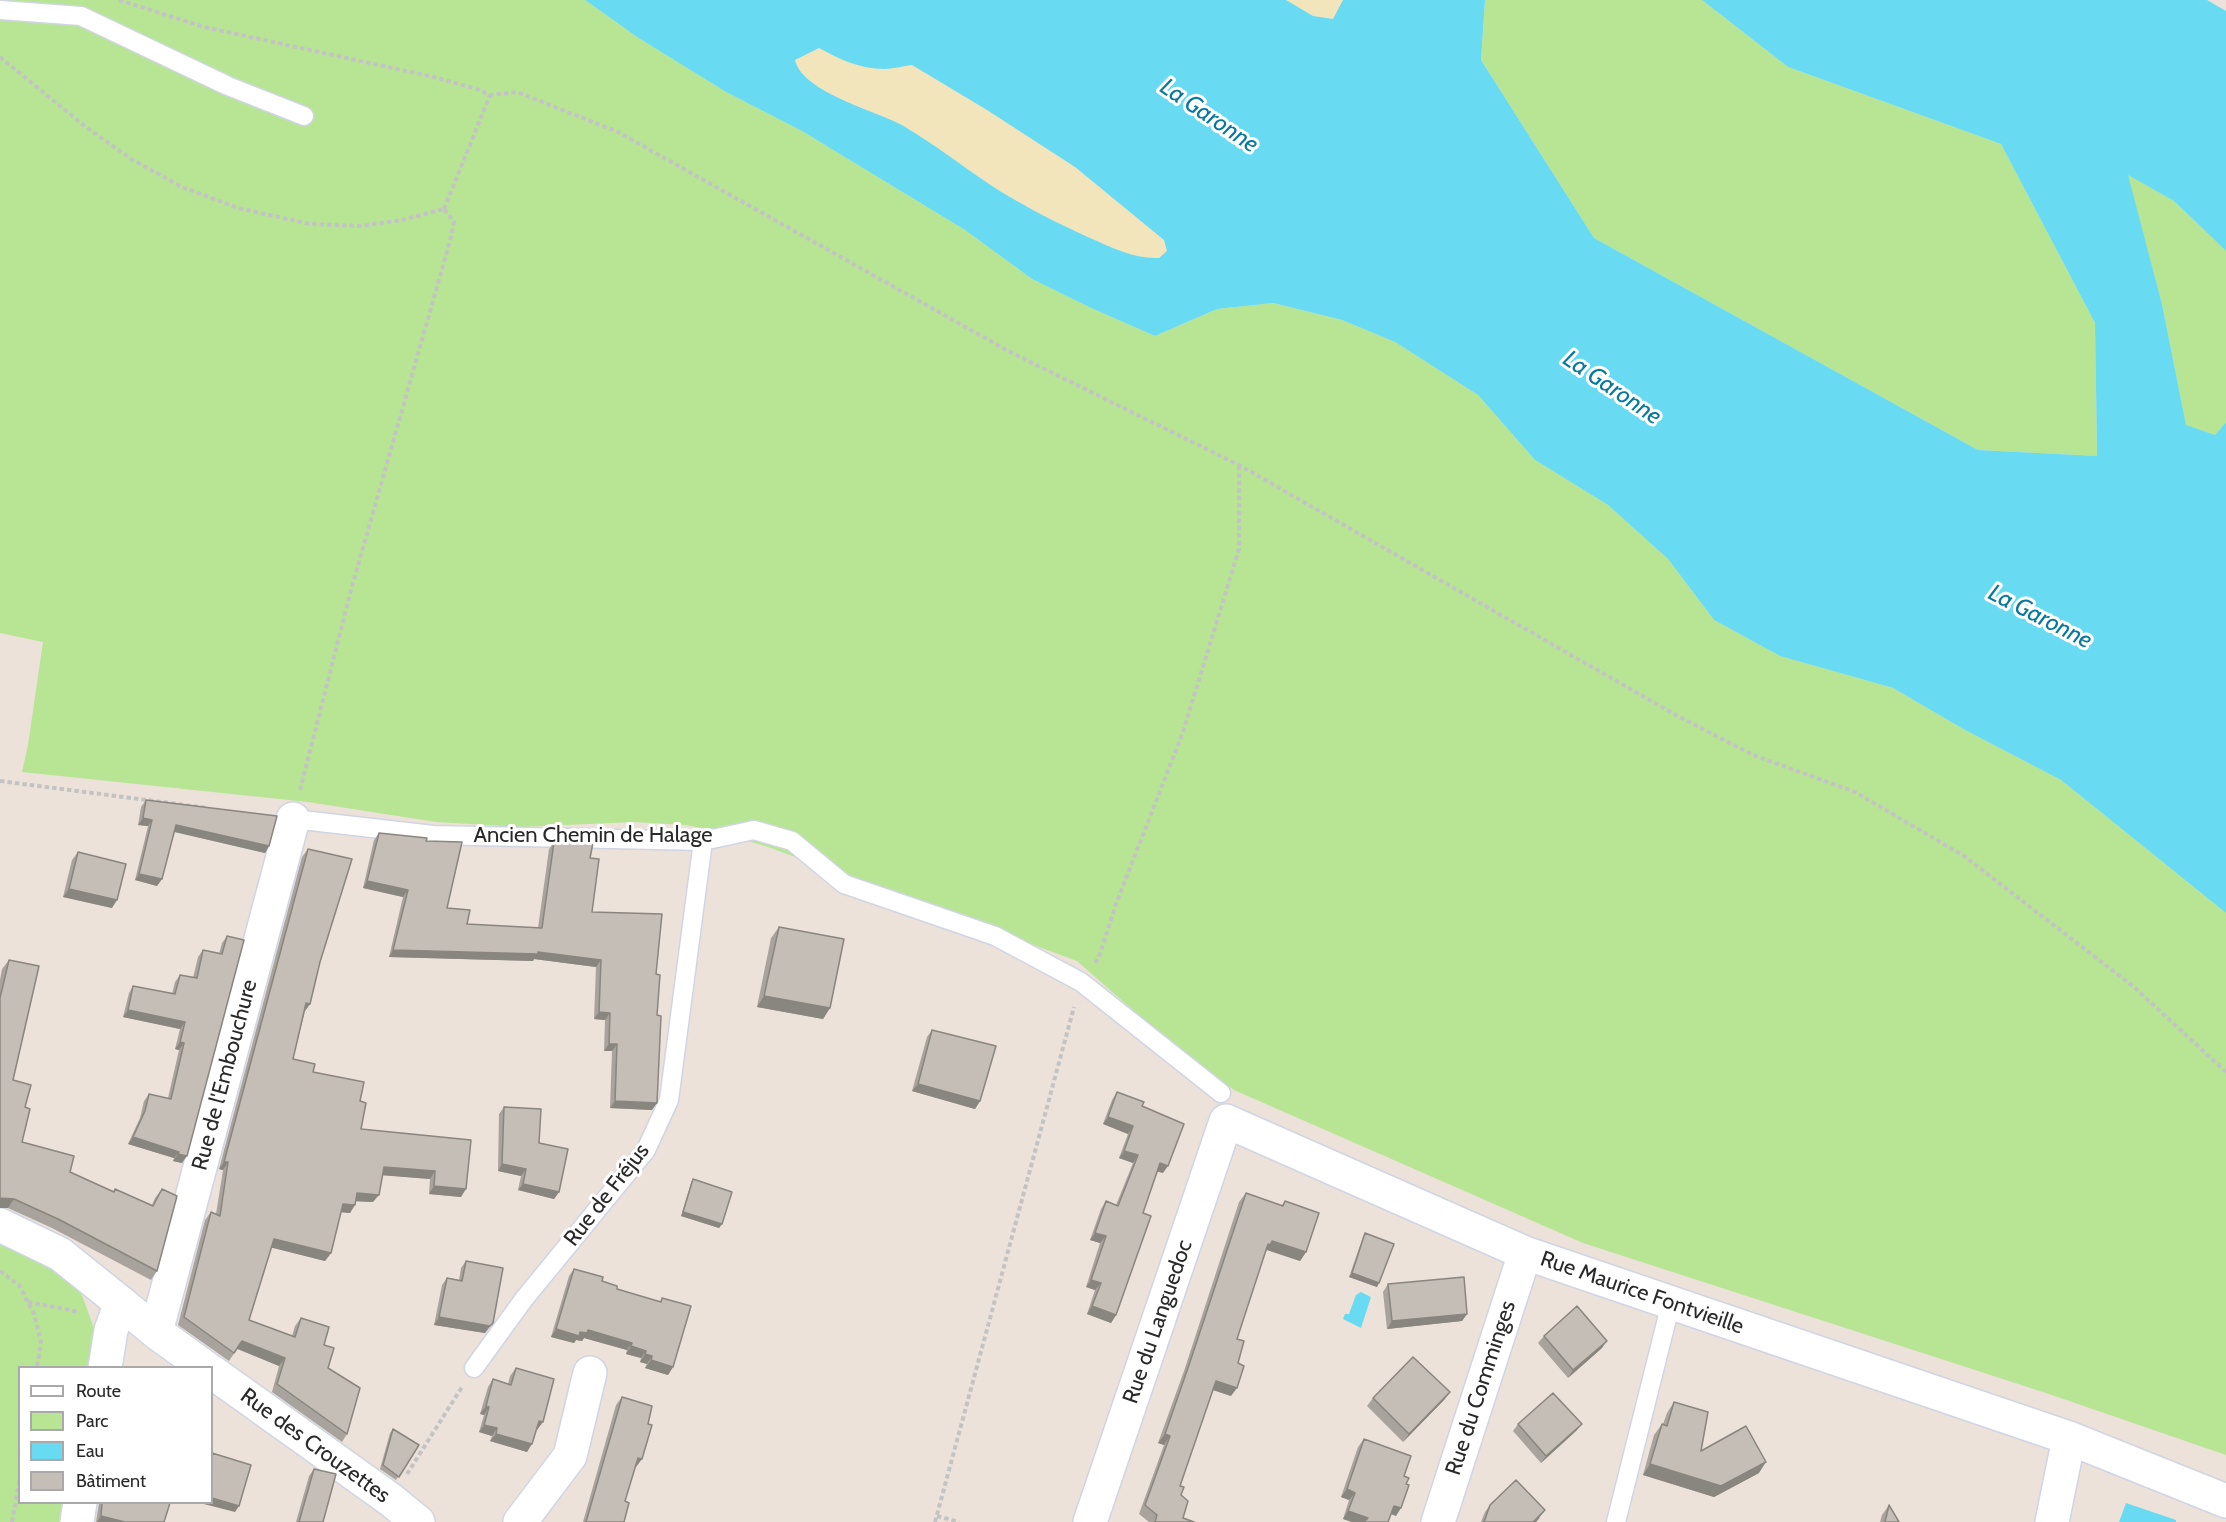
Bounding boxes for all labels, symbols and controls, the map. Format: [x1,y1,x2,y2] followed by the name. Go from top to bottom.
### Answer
[1154,73,1264,159] water label: La Garonne
[1557,345,1667,431] water label: La Garonne
[1984,579,2096,655] water label: La Garonne
[473,823,713,849] street label: Ancien Chemin de Halage
[187,977,263,1173] street label: Rue de l'Embouchure
[559,1138,655,1252] street label: Rue de Fréjus
[1118,1237,1198,1407] street label: Rue du Languedoc
[1537,1246,1747,1340] street label: Rue Maurice Fontvieille
[1440,1298,1522,1478] street label: Rue du Comminges
[18,1366,213,1504] legend
[76,1380,121,1402] text: Route
[235,1383,395,1509] street label: Rue des Crouzettes
[76,1410,108,1432] text: Parc
[76,1440,104,1462] text: Eau
[76,1470,146,1492] text: Bâtiment

